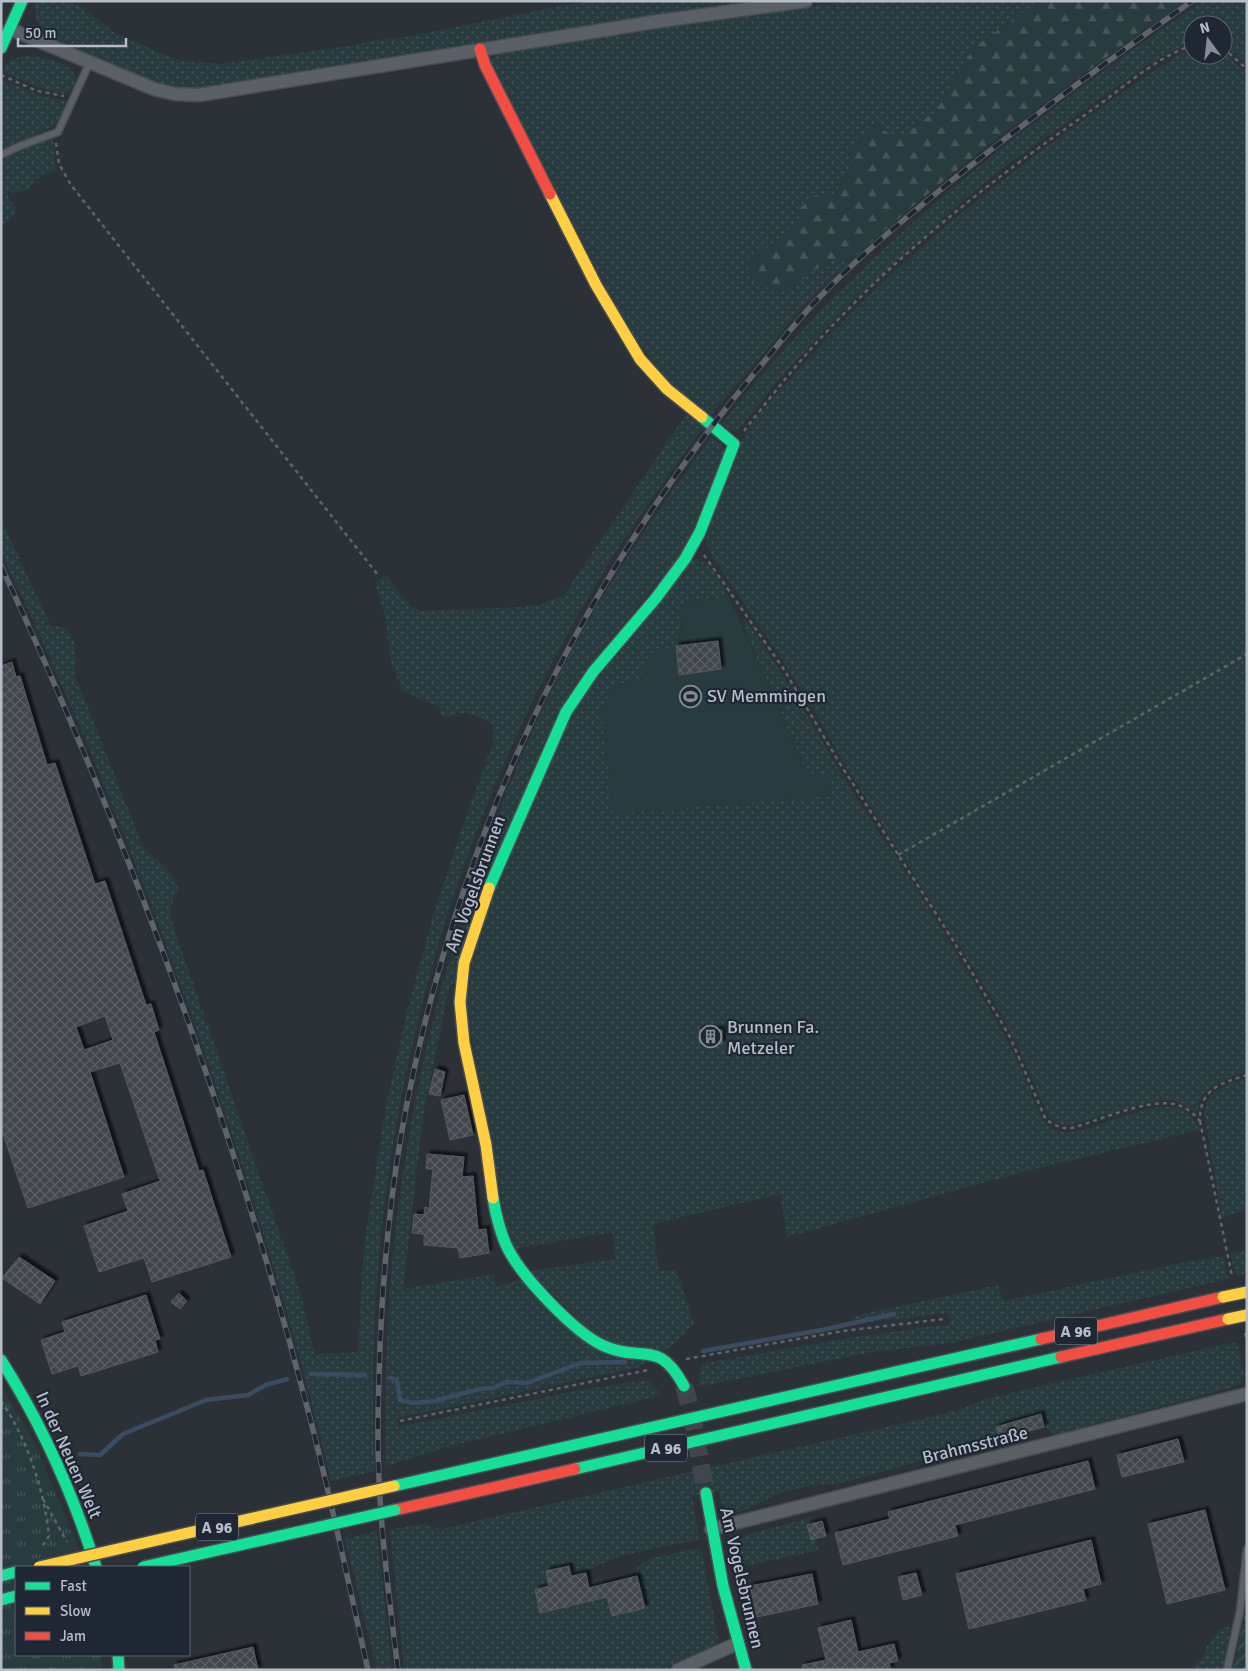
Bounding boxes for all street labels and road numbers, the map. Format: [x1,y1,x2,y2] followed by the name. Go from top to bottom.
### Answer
[440,812,510,956] street label: Am Vogelsbrunnen
[1055,1318,1097,1344] road number: A 96
[31,1388,107,1522] street label: In der Neuen Welt
[920,1421,1030,1469] street label: Brahmsstraße
[645,1435,687,1462] road number: A 96
[715,1505,769,1651] street label: Am Vogelsbrunnen
[196,1514,238,1540] road number: A 96

